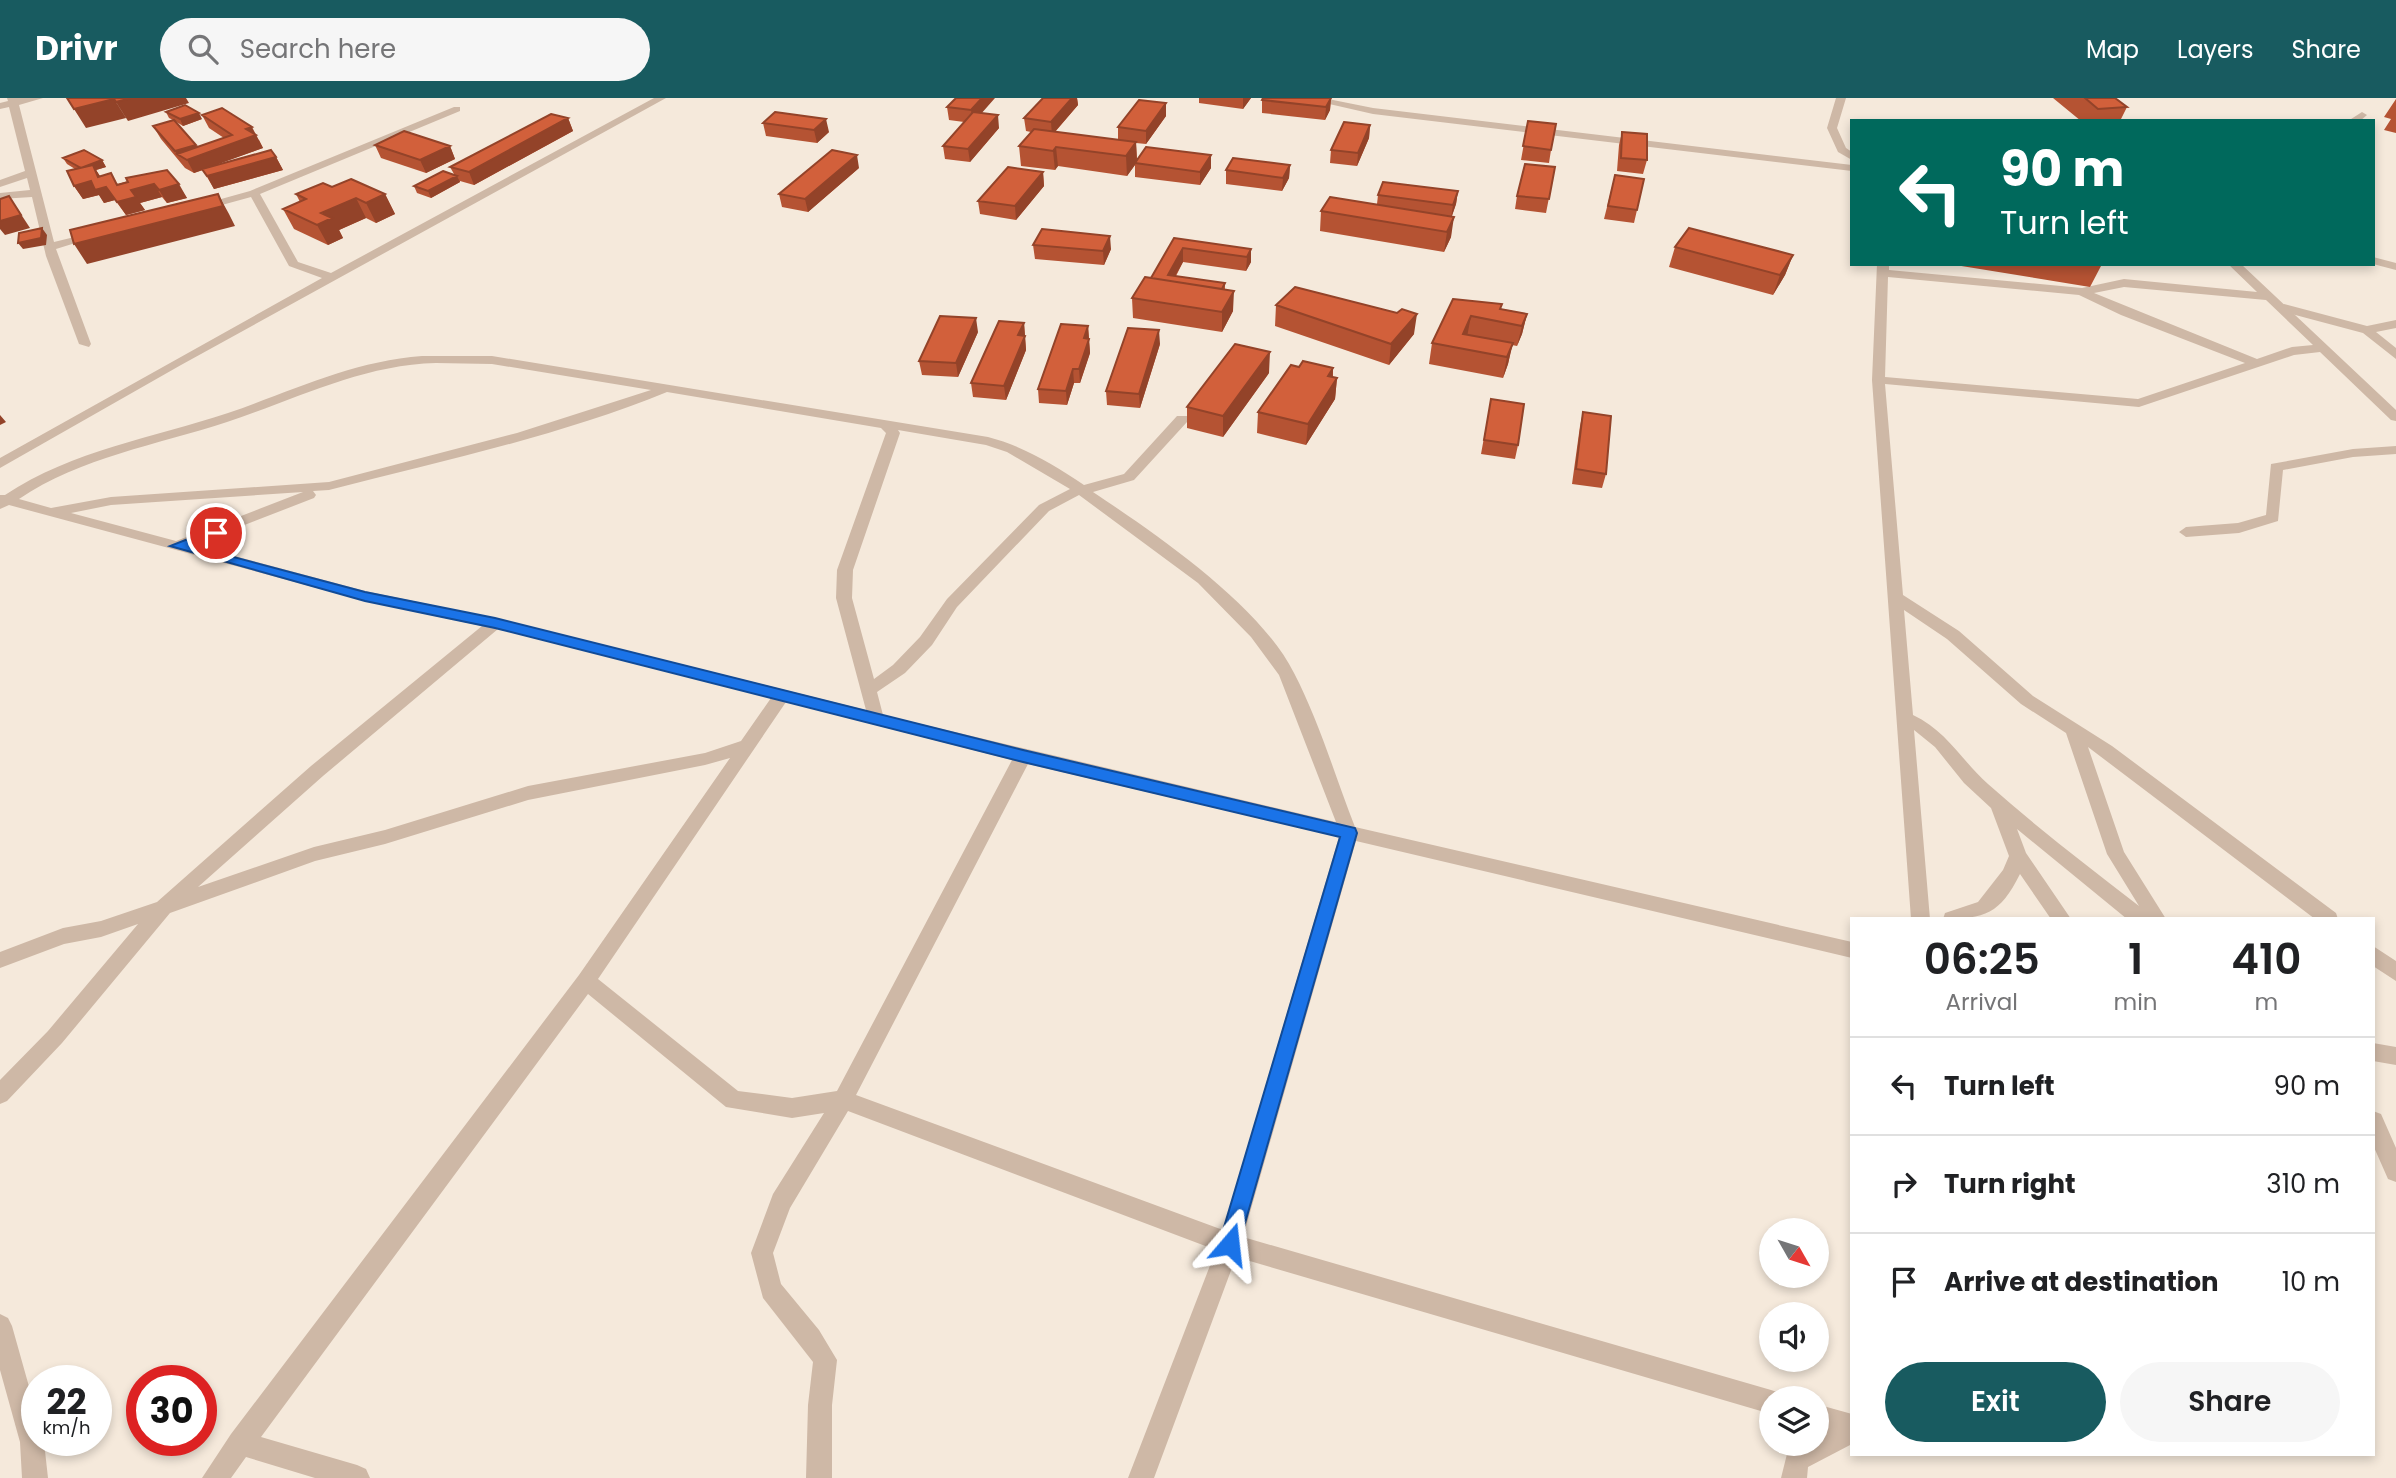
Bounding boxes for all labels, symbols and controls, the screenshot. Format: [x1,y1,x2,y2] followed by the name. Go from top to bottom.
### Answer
[160,18,650,81] search box
[35,25,118,72] text: Drivr
[184,30,222,68] icon: search
[240,31,396,67] text: Search here
[2086,33,2139,66] text: Map
[2177,33,2253,66] text: Layers
[2291,33,2361,66] text: Share
[2000,135,2124,203] text: 90 m
[1885,147,1976,238] icon: left
[2000,200,2129,245] text: Turn left
[186,503,246,563] pin
[197,514,235,552] icon: arrive
[1924,930,2040,989] text: 06:25
[2128,930,2143,989] text: 1
[2231,930,2301,989] text: 410
[1946,986,2018,1018] text: Arrival
[2114,986,2158,1018] text: min
[2254,986,2278,1018] text: m
[1885,1067,1923,1105] icon: left
[1944,1068,2055,1104] text: Turn left
[2274,1068,2340,1104] text: 90 m
[1885,1165,1923,1203] icon: right
[1944,1166,2076,1202] text: Turn right
[2266,1166,2340,1202] text: 310 m
[1193,1207,1267,1281] position arrow
[1759,1218,1829,1288] north arrow
[1759,1218,1829,1456] map controls
[1885,1263,1923,1301] icon: arrive
[1944,1264,2219,1300] text: Arrive at destination
[2282,1264,2340,1300] text: 10 m
[1759,1302,1829,1372] button: sound
[1885,1362,2106,1442] button: Exit
[2120,1362,2340,1442] button: Share
[126,1365,217,1456] speed limit sign: 30
[47,1377,86,1426] text: 22
[1759,1386,1829,1456] button: layers
[43,1415,90,1440] text: km/h

